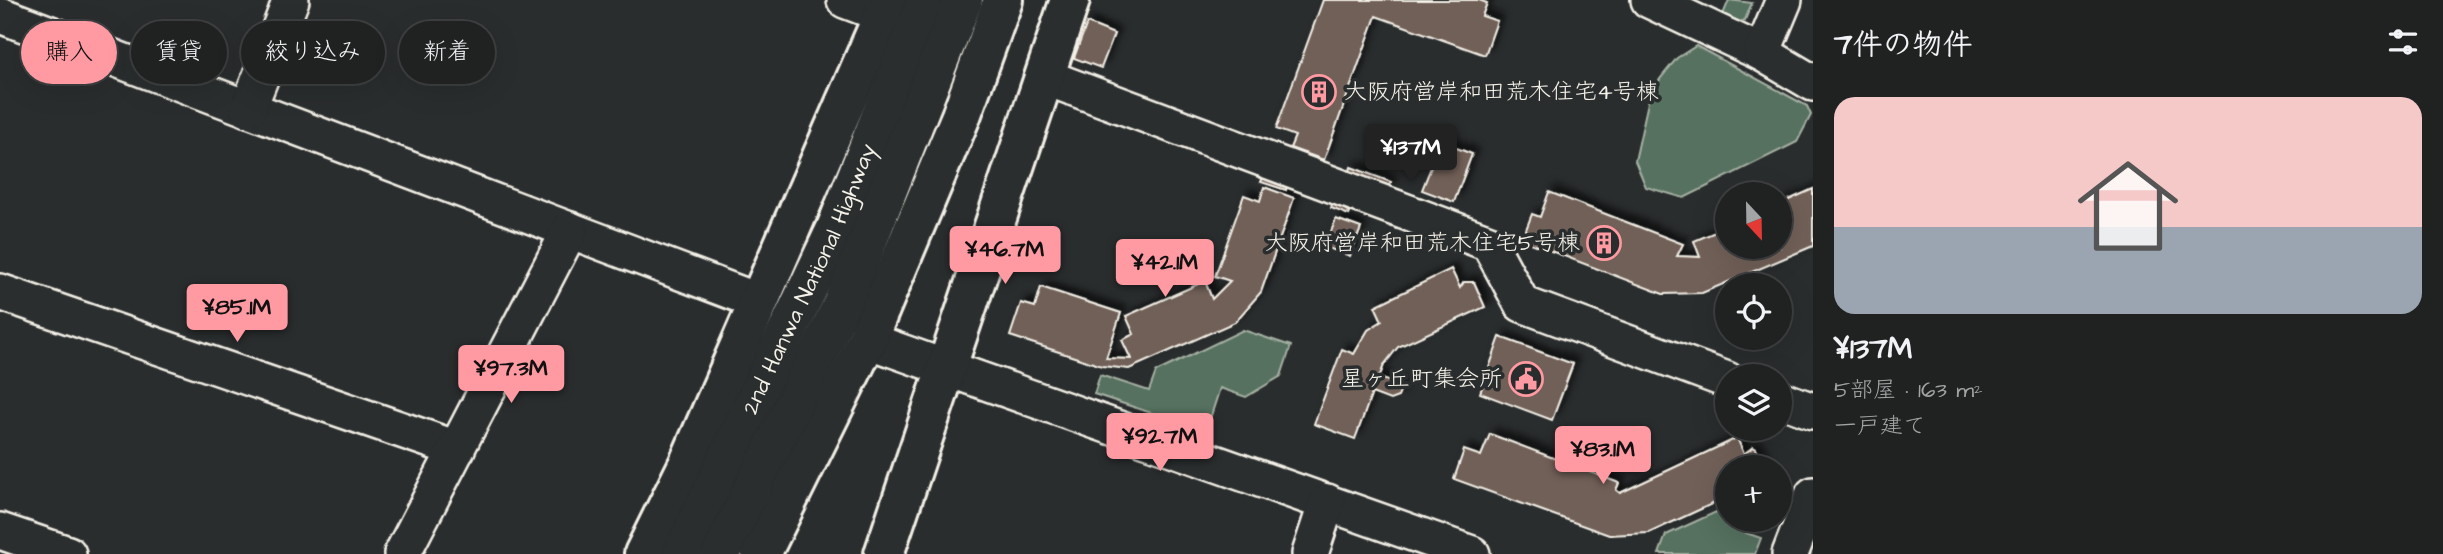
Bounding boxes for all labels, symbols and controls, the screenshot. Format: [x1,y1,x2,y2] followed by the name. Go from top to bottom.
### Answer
[21,21,117,84] chip: 購入
[131,21,227,84] chip: 賃貸
[241,21,385,84] chip: 絞り込み
[399,21,495,84] chip: 新着
[2384,23,2422,61] icon: filters
[1834,24,1972,66] text: 7件の物件
[1300,73,1338,111] building icon: 大阪府営岸和田荒木住宅4号棟
[1344,76,1659,108] place label: 大阪府営岸和田荒木住宅4号棟
[1362,124,1460,184] pin: ¥137M
[1381,131,1441,163] text: ¥137M
[734,139,885,420] street label: 2nd Hanwa National Highway
[2065,143,2191,269] icon: home
[1715,182,1792,259] north arrow
[1715,182,1792,532] map controls
[1585,224,1623,262] building icon: 大阪府営岸和田荒木住宅5号棟
[948,226,1062,286] pin: ¥46.7M
[1265,227,1580,259] place label: 大阪府営岸和田荒木住宅5号棟
[966,233,1044,265] text: ¥46.7M
[1108,240,1222,299] pin: ¥42.1M
[1132,246,1198,278] text: ¥42.1M
[1715,273,1792,350] button: locate
[180,284,294,344] pin: ¥85.1M
[203,291,271,323] text: ¥85.1M
[1834,328,1912,370] text: ¥137M
[454,346,568,405] pin: ¥97.3M
[474,352,548,384] text: ¥97.3M
[1507,360,1545,398] public building icon: 星ヶ丘町集会所
[1341,363,1502,395] place label: 星ヶ丘町集会所
[1715,364,1792,441] button: layers
[1834,374,1983,406] text: 5部屋 · 163 m²
[1834,410,1926,442] text: 一戸建て
[1103,414,1217,473] pin: ¥92.7M
[1123,420,1197,452] text: ¥92.7M
[1546,426,1660,486] pin: ¥83.1M
[1571,433,1635,465] text: ¥83.1M
[1715,455,1792,532] button: +

